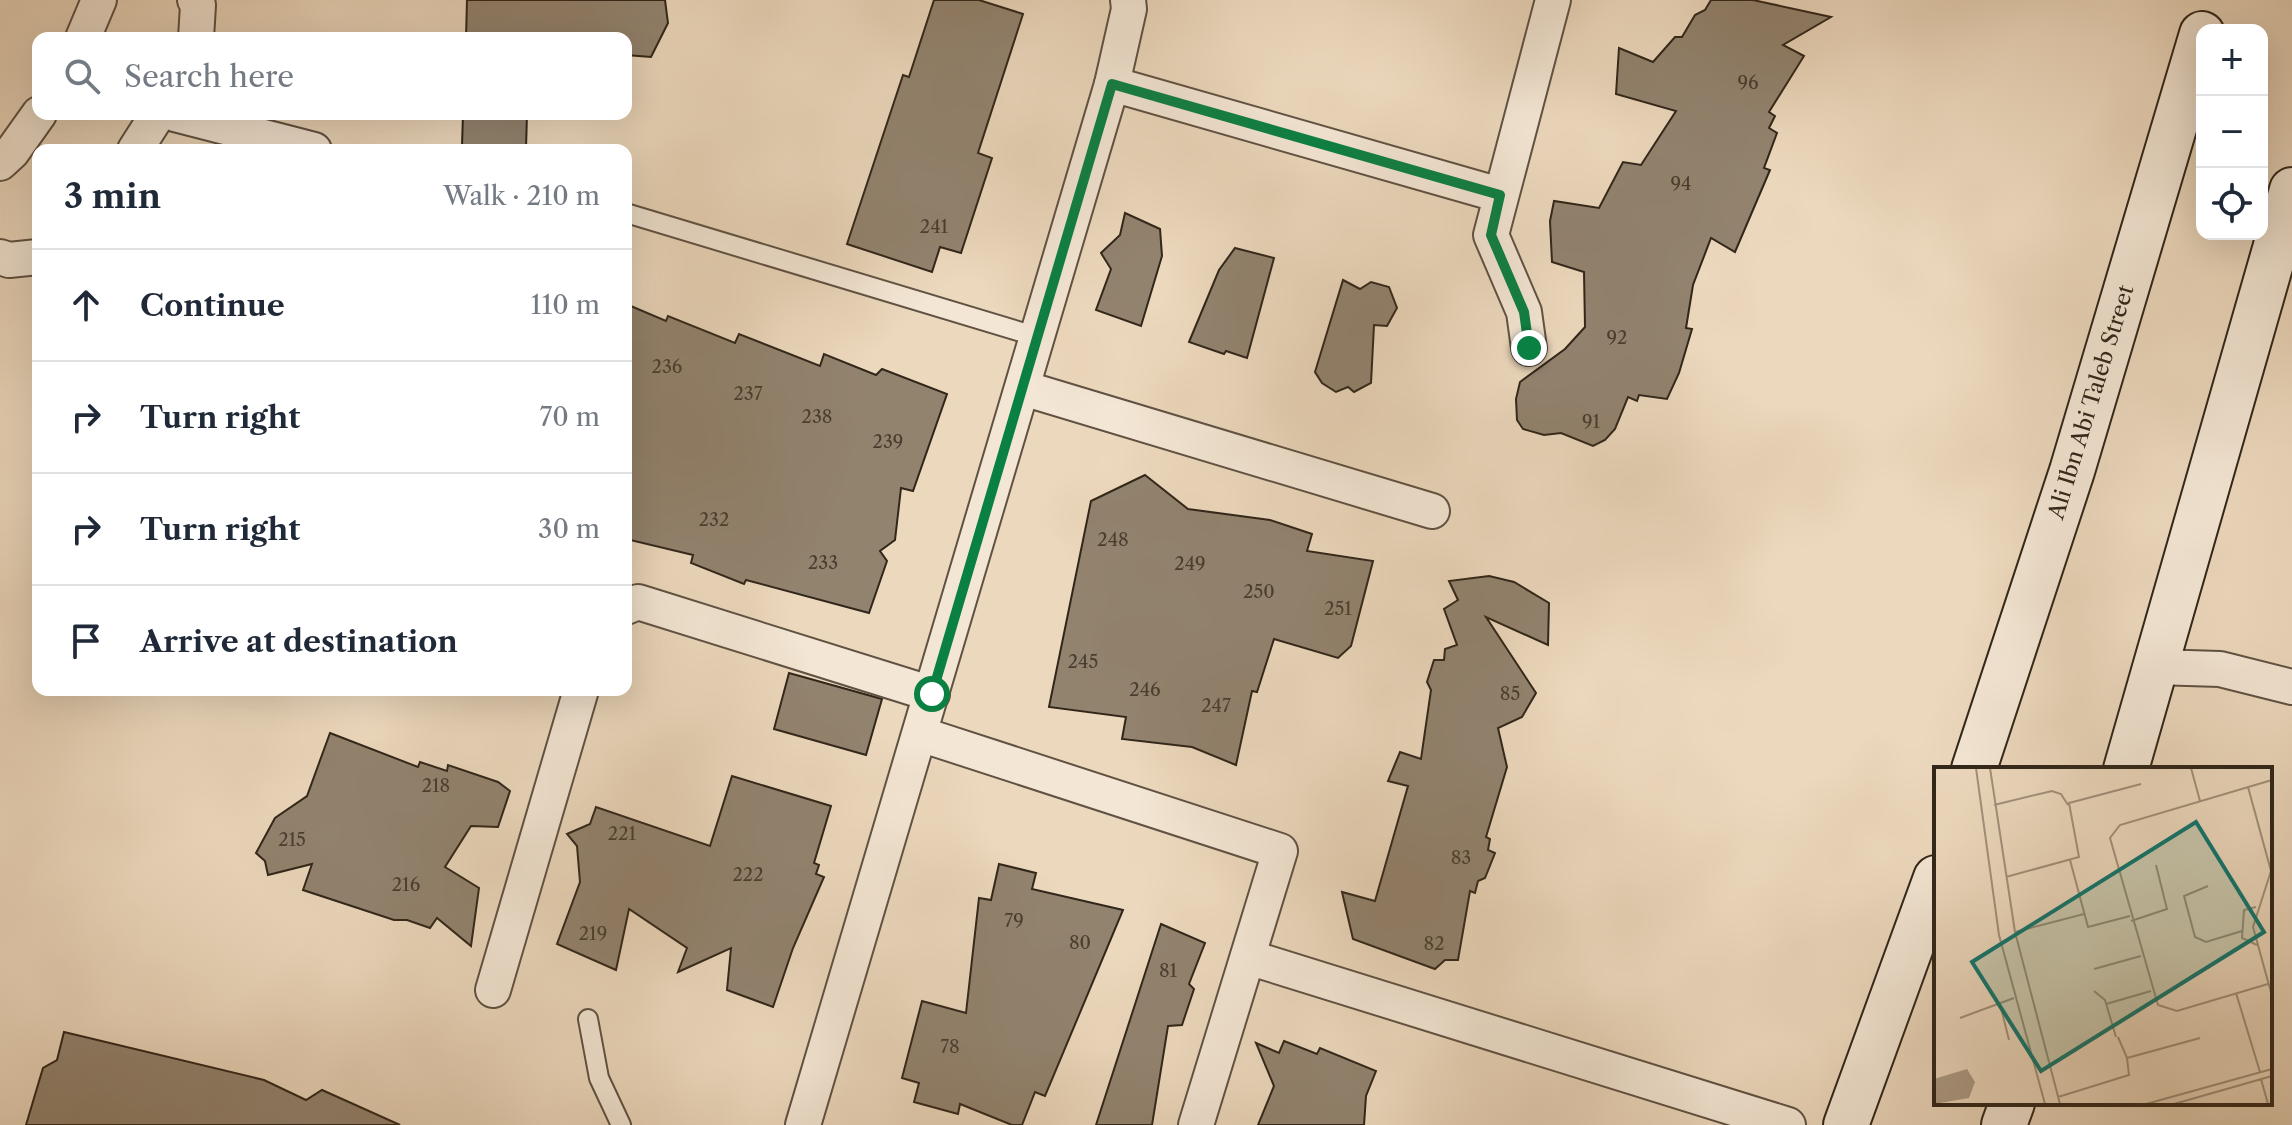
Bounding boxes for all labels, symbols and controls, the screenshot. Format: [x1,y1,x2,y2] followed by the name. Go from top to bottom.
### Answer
[2196,24,2268,240] map controls
[2196,24,2268,96] button: +
[32,32,632,120] search box
[60,54,104,98] icon: search
[124,58,294,95] text: Search here
[1737,72,1759,94] house number: 96
[2196,96,2268,168] button: −
[2196,168,2268,240] button: locate
[1671,173,1691,195] house number: 94
[64,175,161,217] text: 3 min
[443,180,600,212] text: Walk · 210 m
[920,216,949,238] house number: 241
[2042,281,2140,523] street label: Ali Ibn Abi Taleb Street
[64,283,108,327] icon: ahead
[140,287,285,324] text: Continue
[531,289,600,321] text: 110 m
[1607,327,1627,349] house number: 92
[1511,330,1547,366] route end
[652,356,682,378] house number: 236
[733,383,763,405] house number: 237
[64,395,108,439] icon: right
[140,399,300,436] text: Turn right
[540,401,600,433] text: 70 m
[802,406,832,428] house number: 238
[1582,411,1600,433] house number: 91
[873,431,903,453] house number: 239
[64,507,108,551] icon: right
[699,509,729,531] house number: 232
[140,511,300,548] text: Turn right
[538,513,600,545] text: 30 m
[1097,529,1129,551] house number: 248
[808,552,838,574] house number: 233
[1174,553,1206,575] house number: 249
[1243,581,1275,603] house number: 250
[1324,598,1352,620] house number: 251
[64,619,108,663] icon: arrive
[140,623,458,660] text: Arrive at destination
[1068,651,1098,673] house number: 245
[914,676,950,712] route start
[1129,679,1161,701] house number: 246
[1500,683,1520,705] house number: 85
[1201,695,1231,717] house number: 247
[1934,767,2272,1105] inset map
[422,775,450,797] house number: 218
[608,823,637,845] house number: 221
[278,829,306,851] house number: 215
[1451,847,1471,869] house number: 83
[732,864,764,886] house number: 222
[392,874,420,896] house number: 216
[1004,910,1024,932] house number: 79
[579,923,607,945] house number: 219
[1069,932,1091,954] house number: 80
[1423,933,1445,955] house number: 82
[1159,960,1178,982] house number: 81
[940,1036,960,1058] house number: 78

